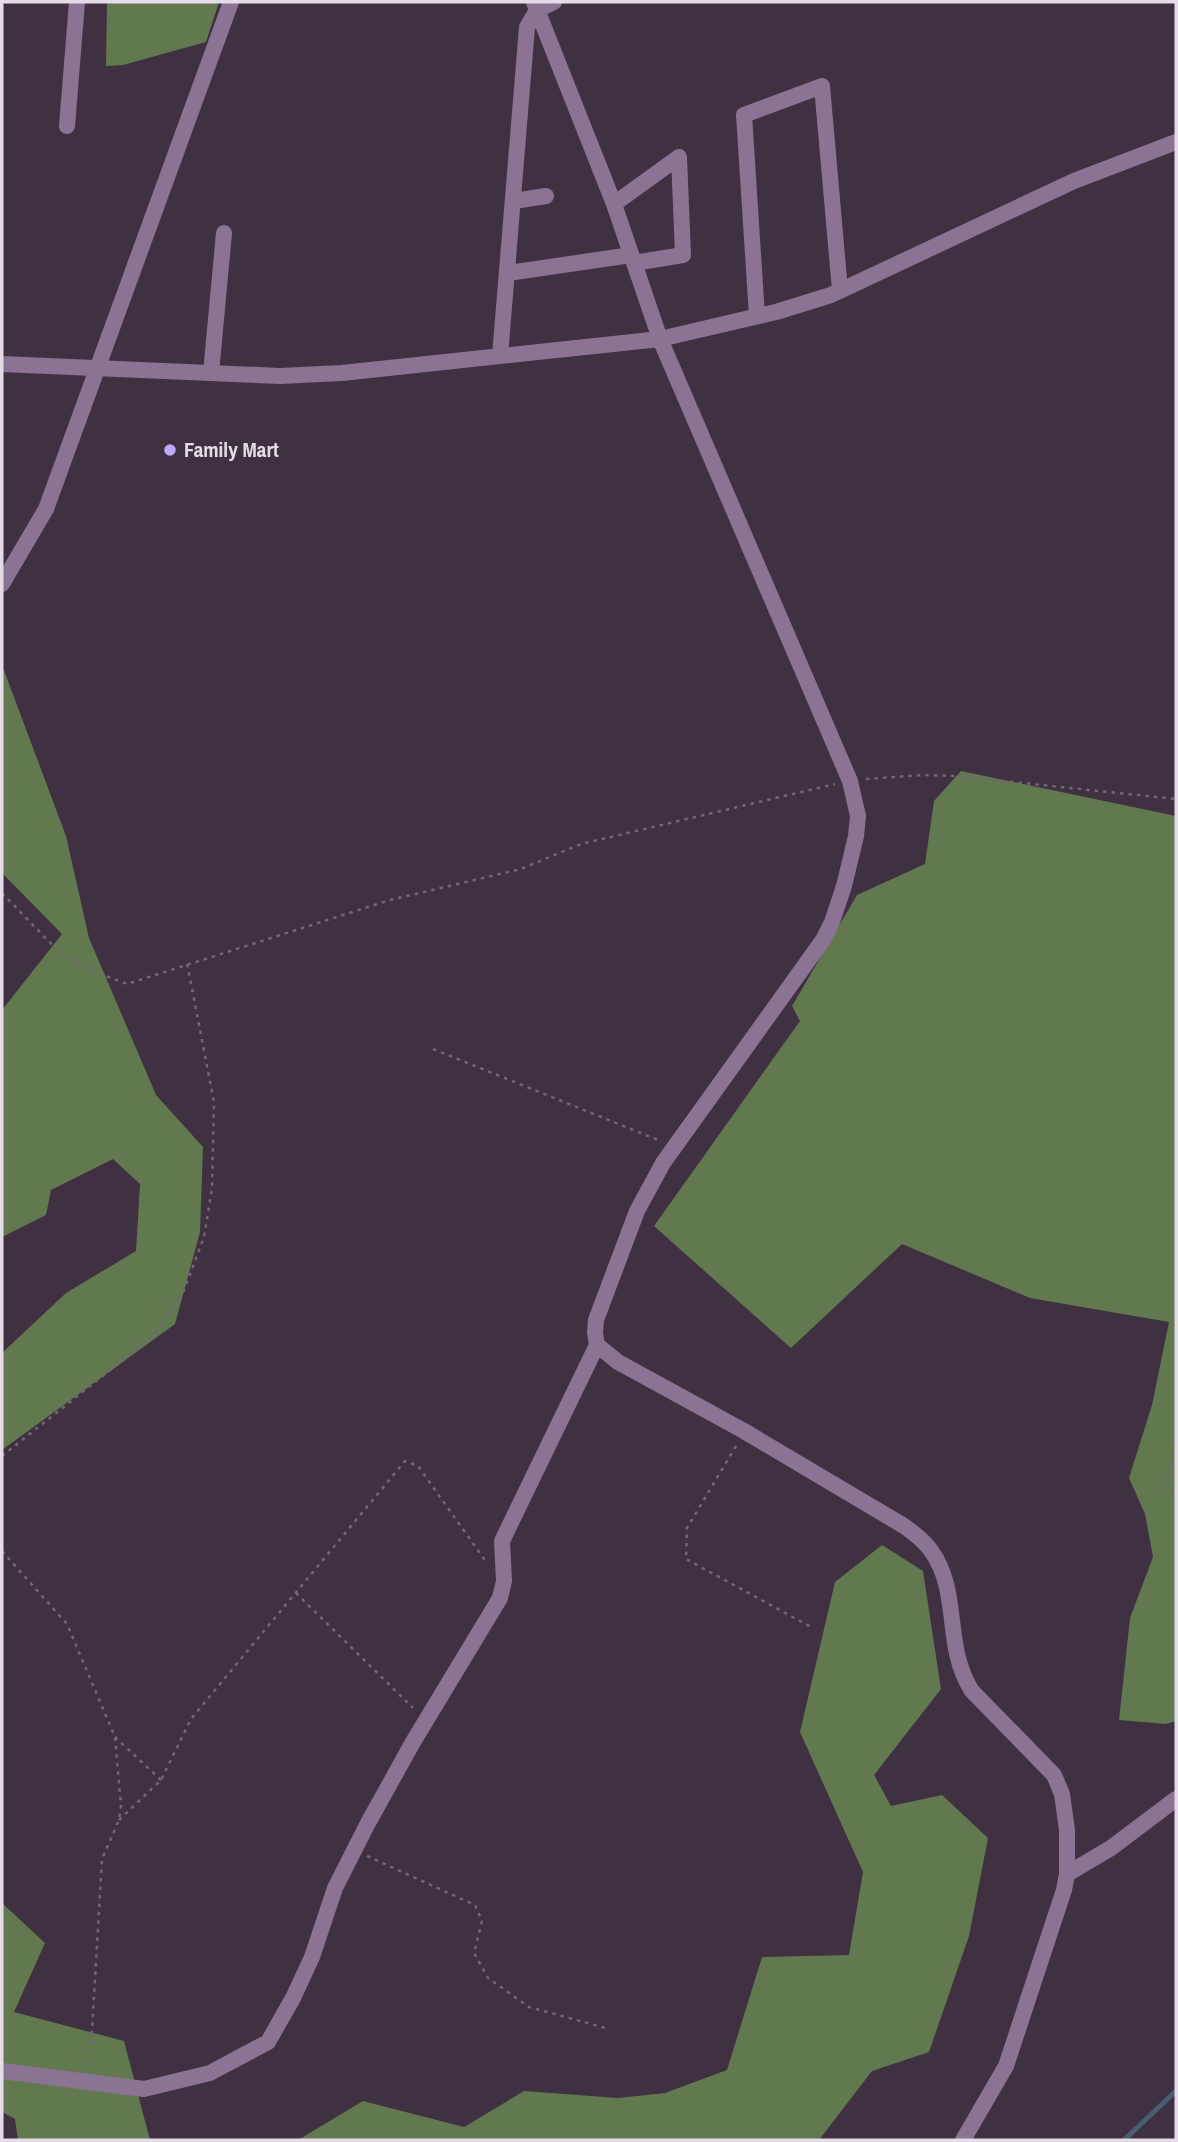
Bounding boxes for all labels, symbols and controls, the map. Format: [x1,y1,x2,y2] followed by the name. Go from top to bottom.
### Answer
[184,435,279,464] place label: Family Mart
[162,442,178,458] marker: Family Mart

